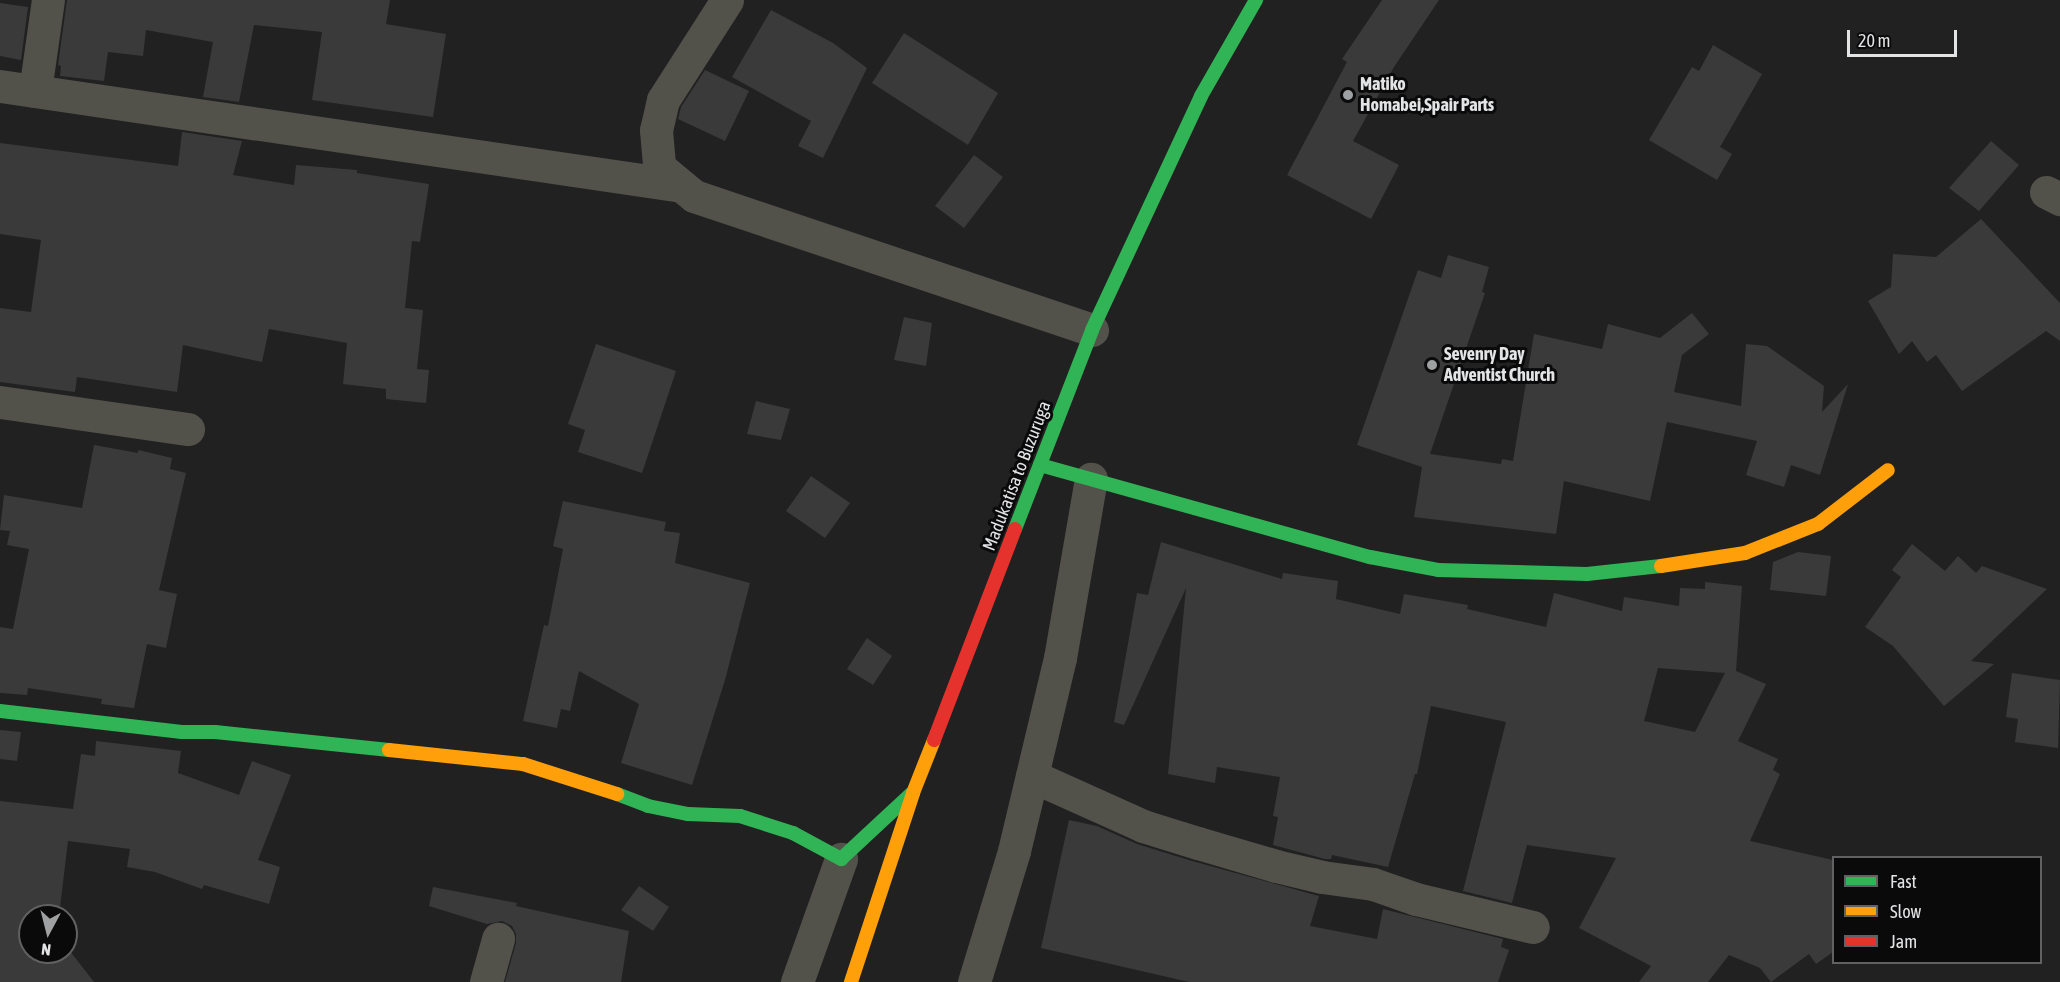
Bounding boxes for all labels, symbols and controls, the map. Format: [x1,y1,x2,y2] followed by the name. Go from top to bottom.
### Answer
[1850,18,1960,56] scale bar
[1858,30,1890,51] text: 20 m
[1360,74,1494,116] place label: Matiko Homabei,Spair Parts
[1341,88,1355,102] marker: Matiko Homabei,Spair Parts
[1444,344,1555,386] place label: Sevenry Day Adventist Church
[1425,358,1439,372] marker: Sevenry Day Adventist Church
[979,398,1055,554] street label: Madukatisa to Buzuruga
[1832,856,2042,964] legend
[1890,871,1917,892] text: Fast
[1890,901,1921,922] text: Slow
[18,904,78,964] north arrow
[1890,931,1917,952] text: Jam
[40,940,52,959] text: N

